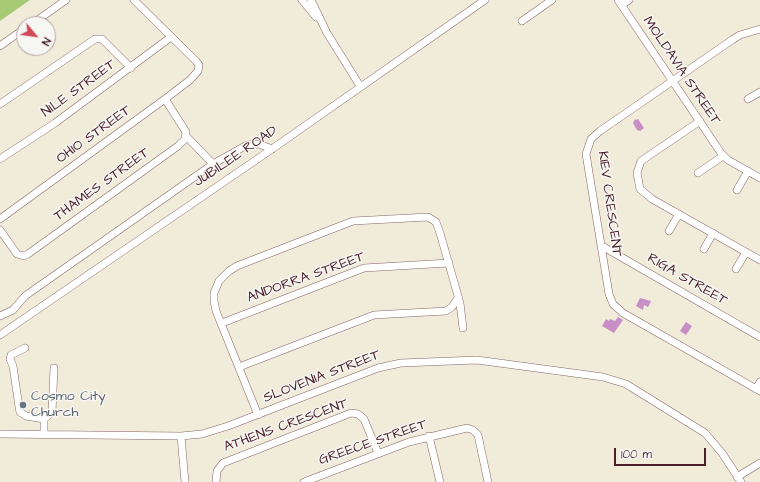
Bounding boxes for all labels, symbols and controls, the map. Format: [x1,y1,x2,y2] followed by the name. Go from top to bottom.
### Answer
[638,14,724,128] street label: MOLDAVIA STREET
[16,16,56,56] north arrow
[38,35,54,48] text: N
[39,56,119,122] street label: NILE STREET
[53,102,135,168] street label: OHIO STREET
[191,123,281,191] street label: JUBILEE ROAD
[51,145,153,225] street label: THAMES STREET
[593,150,625,258] street label: KIEV CRESCENT
[245,249,367,307] street label: ANDORRA STREET
[644,250,730,310] street label: RIGA STREET
[261,347,383,407] street label: SLOVENIA STREET
[31,389,106,422] place label: Cosmo City Church
[222,396,350,456] street label: ATHENS CRESCENT
[18,400,28,410] marker: Cosmo City Church
[317,417,429,469] street label: GREECE STREET
[616,440,708,466] scale bar
[621,446,652,463] text: 100 m

